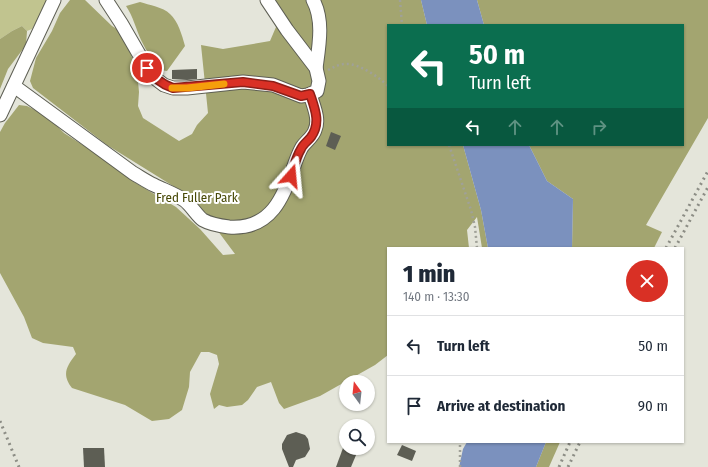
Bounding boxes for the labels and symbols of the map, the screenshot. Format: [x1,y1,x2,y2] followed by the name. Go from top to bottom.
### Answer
[130,51,164,85] pin
[270,155,312,197] position arrow
[156,190,239,205] park label: Fred Fuller Park
[339,375,375,411] north arrow

